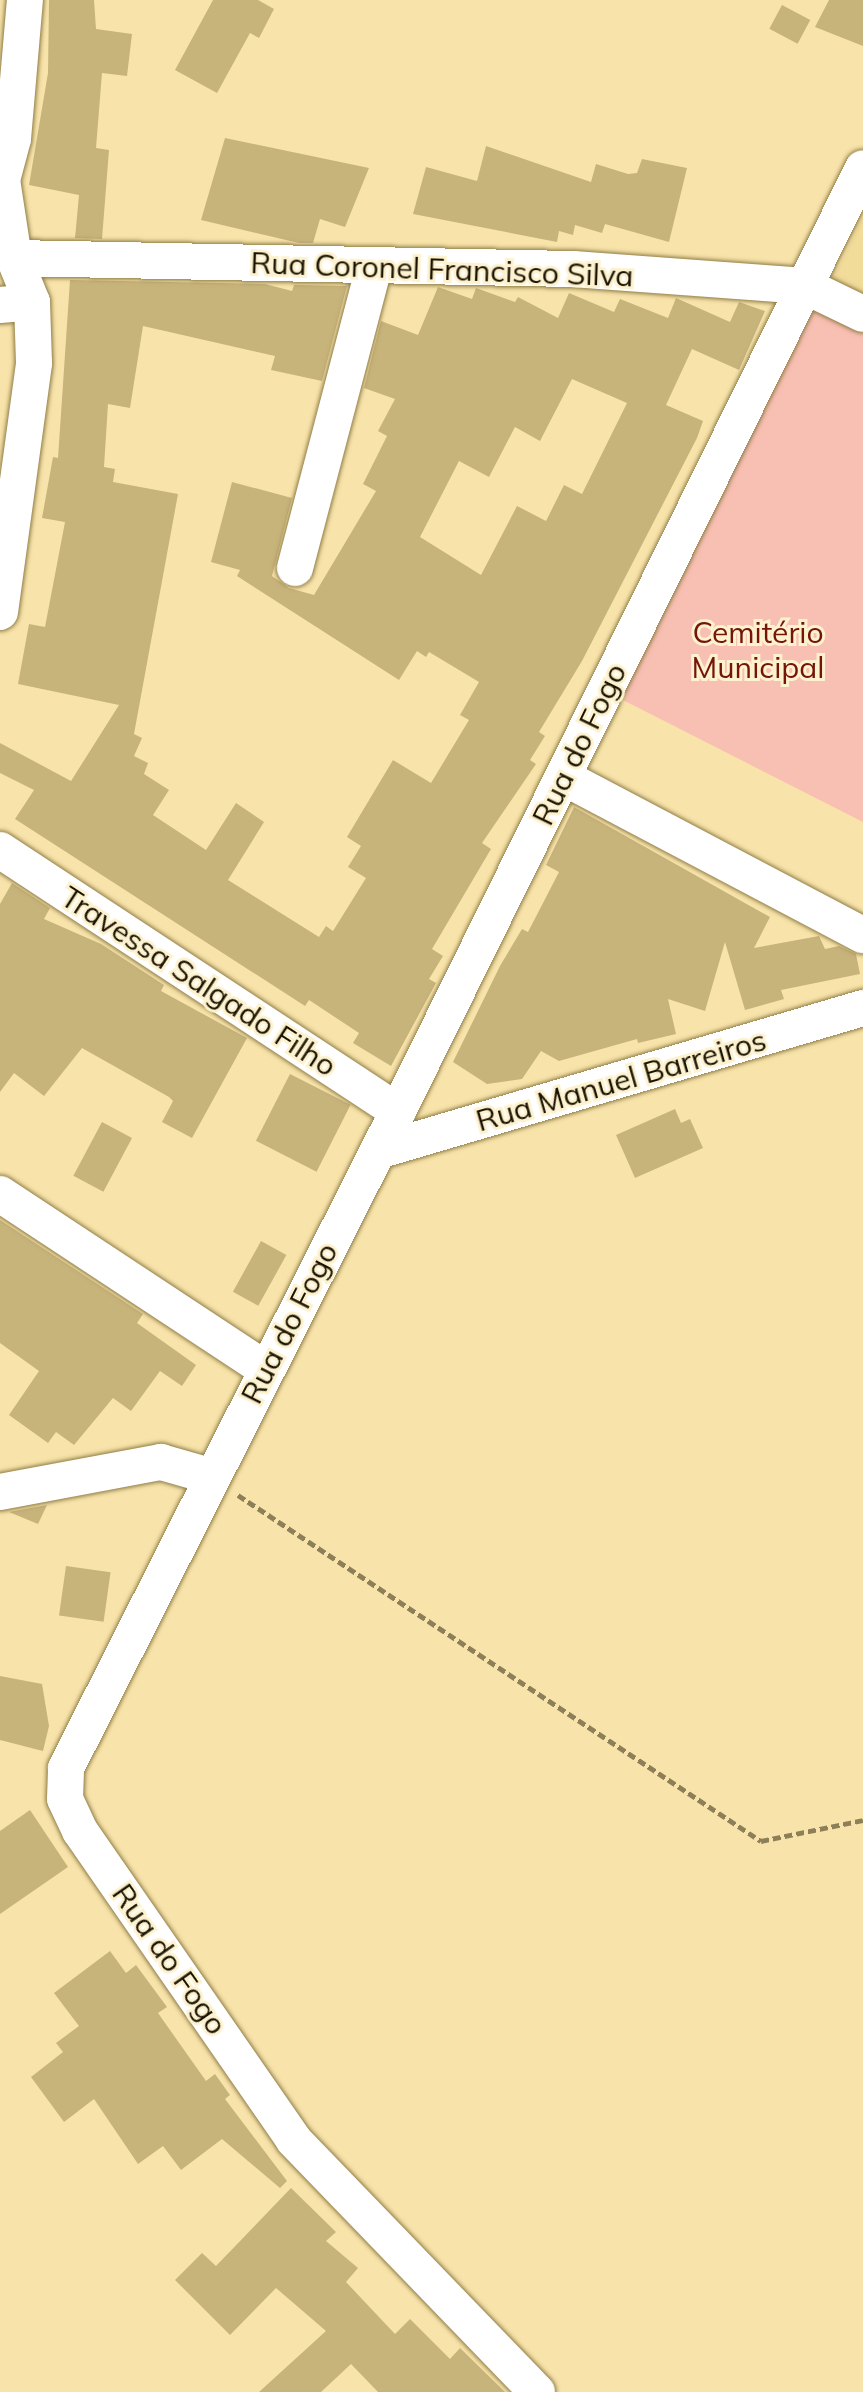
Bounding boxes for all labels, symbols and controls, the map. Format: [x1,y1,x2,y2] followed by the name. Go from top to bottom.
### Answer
[250,244,634,294] street label: Rua Coronel Francisco Silva
[692,614,824,684] park label: Cemitério Municipal
[524,657,634,831] street label: Rua do Fogo
[55,879,343,1083] street label: Travessa Salgado Filho
[472,1021,770,1139] street label: Rua Manuel Barreiros
[233,1237,345,1409] street label: Rua do Fogo
[105,1877,235,2041] street label: Rua do Fogo

